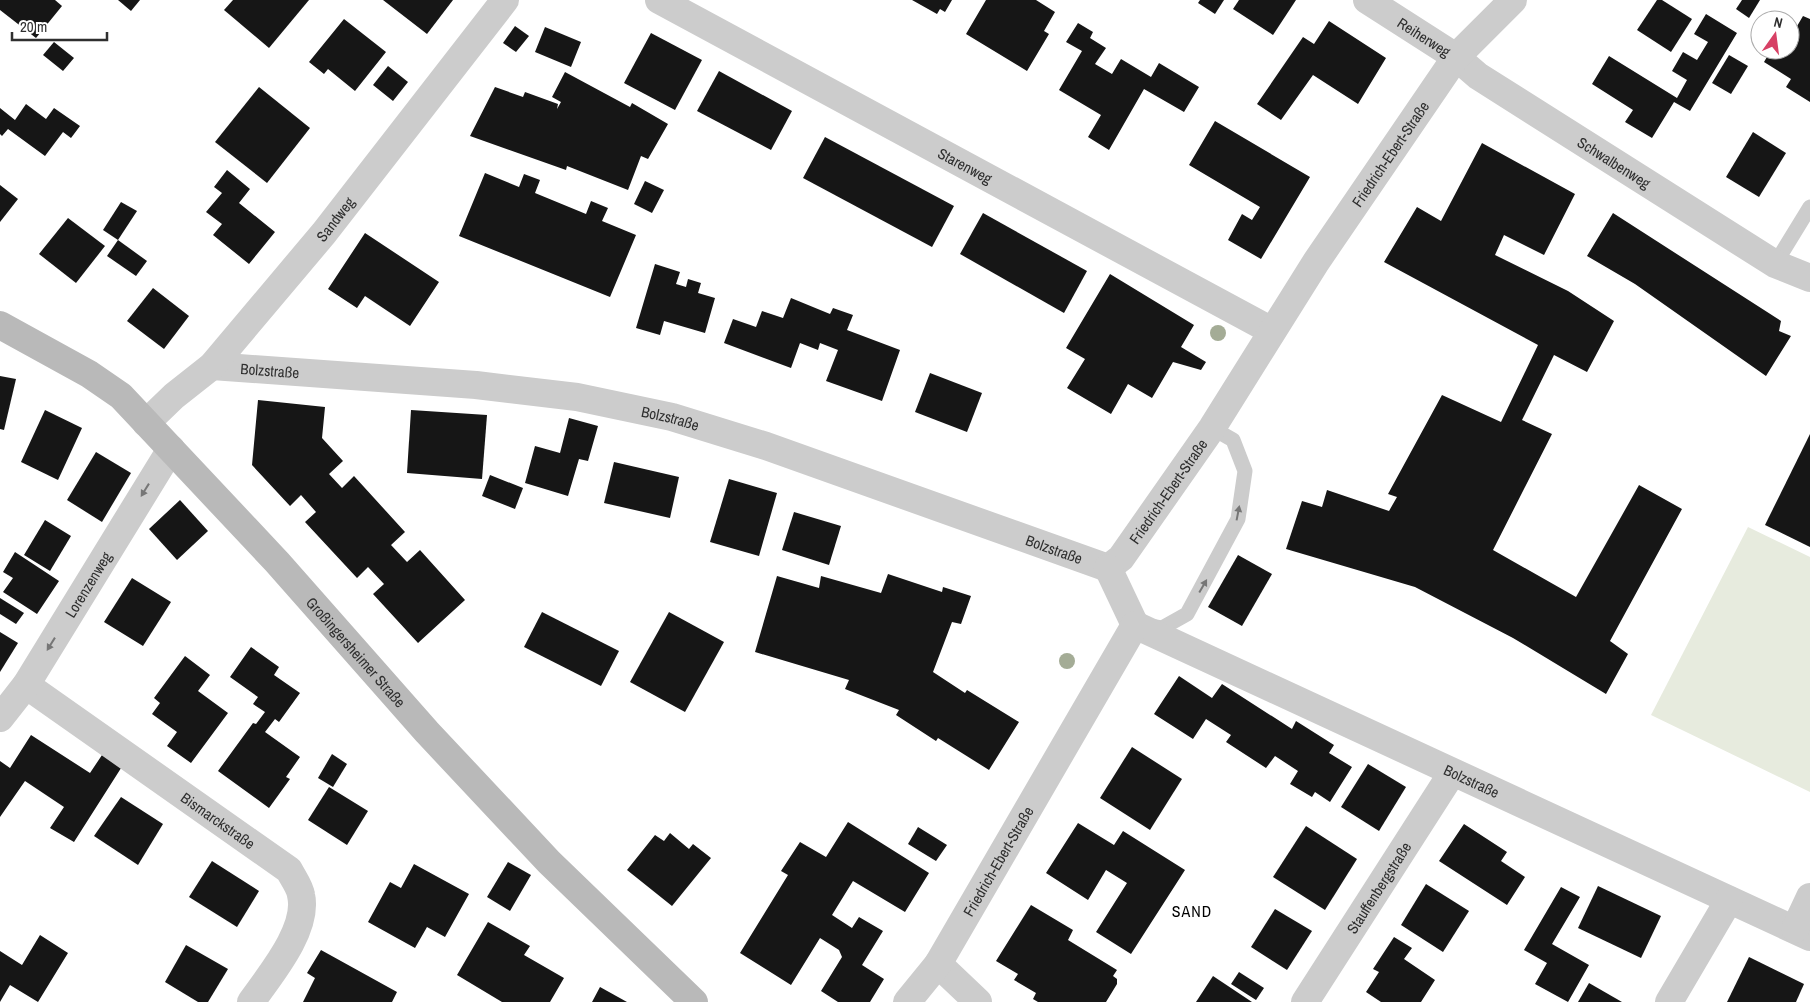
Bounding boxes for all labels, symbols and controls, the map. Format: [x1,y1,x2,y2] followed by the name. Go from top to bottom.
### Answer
[12,10,108,42] scale bar
[1750,10,1800,60] north arrow
[1394,12,1455,62] street label: Reiherweg
[1772,13,1784,32] text: N
[20,16,47,37] text: 20 m
[1346,97,1434,211] street label: Friedrich-Ebert-Straße
[1574,131,1655,193] street label: Schwalbenweg
[934,142,996,189] street label: Starenweg
[311,192,359,246] street label: Sandweg
[240,358,300,383] street label: Bolzstraße
[640,400,702,435] street label: Bolzstraße
[1124,434,1212,548] street label: Friedrich-Ebert-Straße
[141,484,150,497] one-way arrow
[1235,505,1243,521] one-way arrow
[1023,529,1086,569] street label: Bolzstraße
[59,547,116,621] street label: Lorenzenweg
[1199,579,1207,593] one-way arrow
[302,592,411,712] street label: Großingersheimer Straße
[47,637,56,650] one-way arrow
[1441,759,1503,803] street label: Bolzstraße
[177,787,260,854] street label: Bismarckstraße
[958,802,1038,920] street label: Friedrich-Ebert-Straße
[1341,837,1416,937] street label: Stauffenbergstraße
[1172,900,1212,922] district label: SAND

